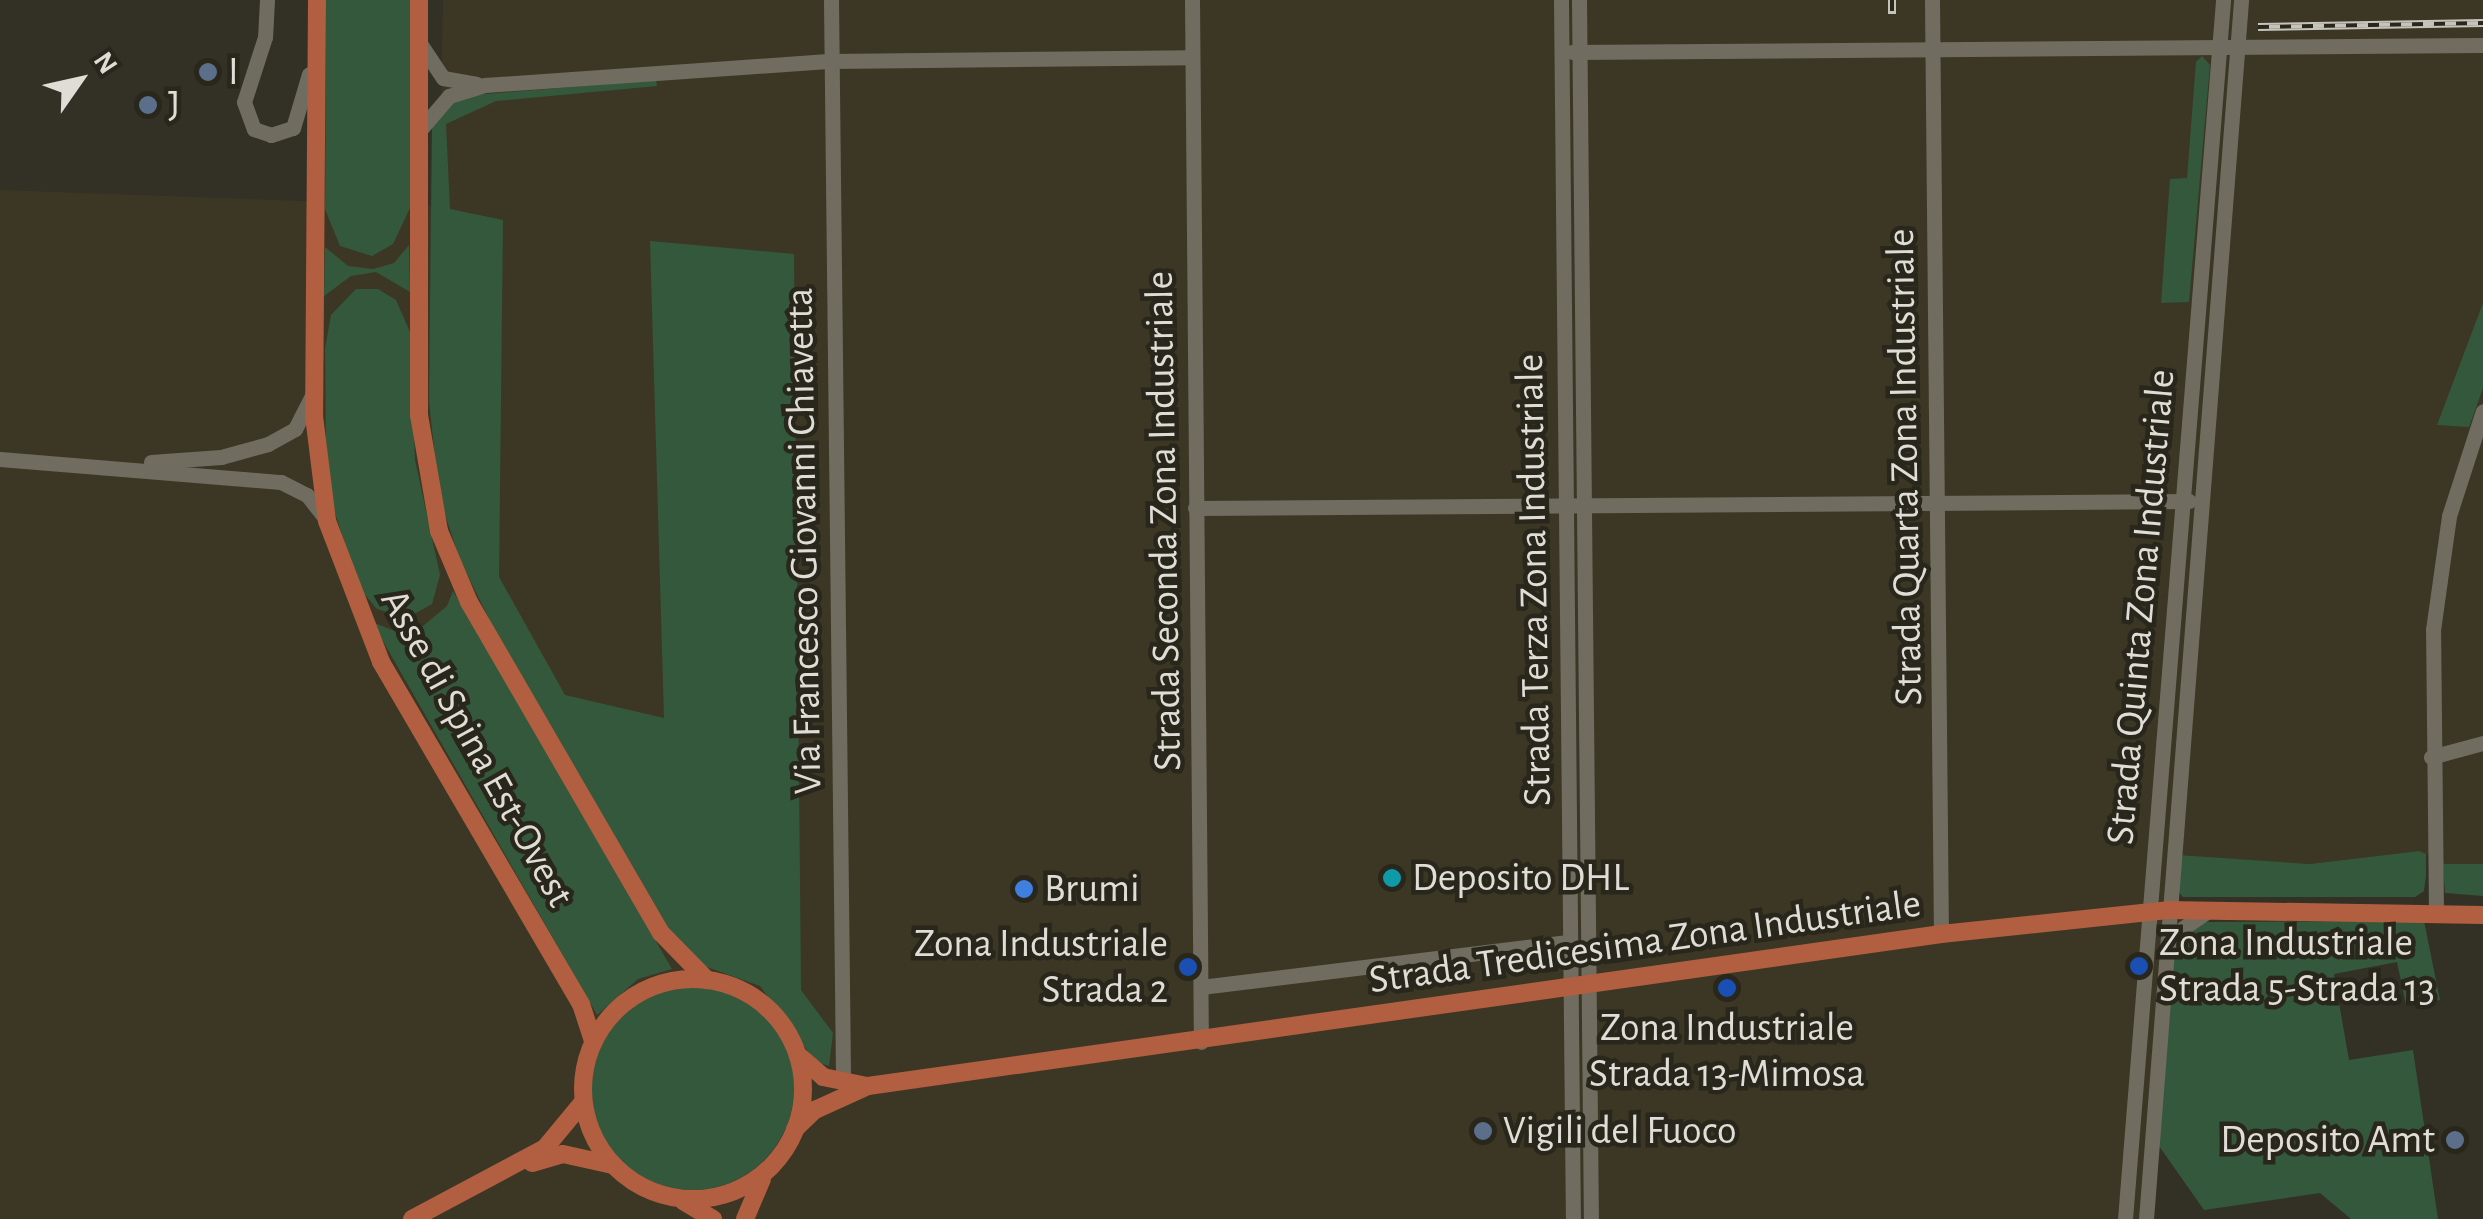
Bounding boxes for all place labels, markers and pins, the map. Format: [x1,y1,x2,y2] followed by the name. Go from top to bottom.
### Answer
[228,48,239,96] place label: I
[197,61,219,83] marker: I
[168,81,180,129] place label: J
[137,94,159,116] marker: J
[1412,854,1629,902] place label: Deposito DHL
[1044,865,1140,913] place label: Brumi
[1381,867,1403,889] marker: Deposito DHL
[1013,878,1035,900] marker: Brumi
[2159,919,2435,1013] place label: Zona Industriale Strada 5-Strada 13
[914,920,1168,1014] place label: Zona Industriale Strada 2
[2128,955,2150,977] marker: Zona Industriale Strada 5-Strada 13
[1177,956,1199,978] marker: Zona Industriale Strada 2
[1716,977,1738,999] marker: Zona Industriale Strada 13-Mimosa
[1589,1004,1865,1098] place label: Zona Industriale Strada 13-Mimosa
[1503,1107,1737,1155] place label: Vigili del Fuoco
[2220,1116,2435,1164] place label: Deposito Amt
[1472,1120,1494,1142] marker: Vigili del Fuoco
[2444,1129,2466,1151] marker: Deposito Amt

